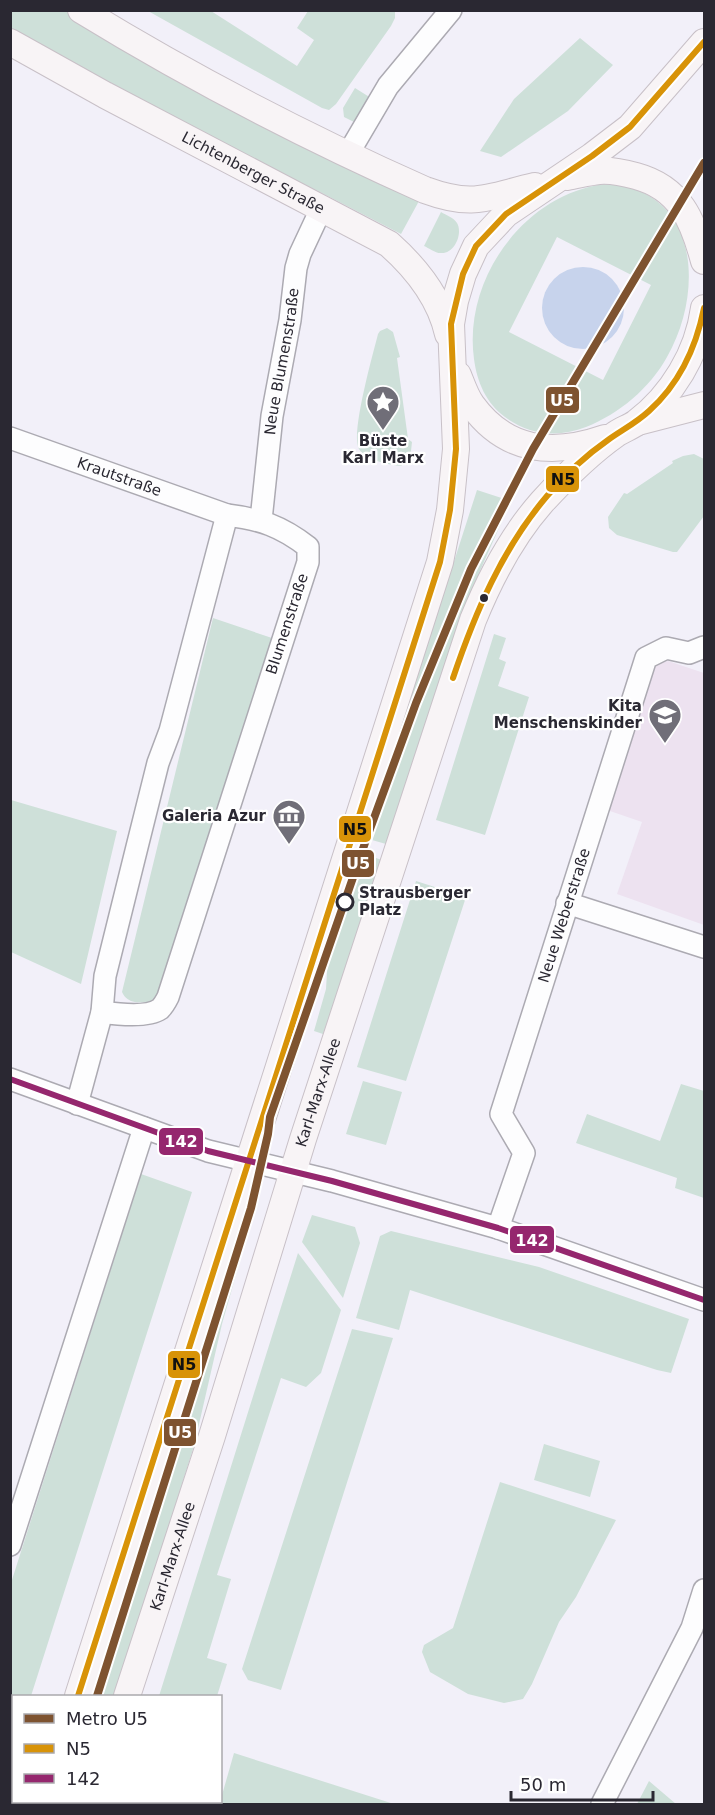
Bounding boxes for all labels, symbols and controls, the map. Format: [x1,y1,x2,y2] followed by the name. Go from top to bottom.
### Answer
[179,128,328,218] street label: Lichtenberger Straße
[261,287,303,436] street label: Neue Blumenstraße
[365,384,401,431] place icon: Büste Karl Marx
[545,386,580,414] line badge: U5
[550,391,574,410] text: U5
[342,432,424,467] place label: Büste Karl Marx
[75,454,164,500] street label: Krautstraße
[545,465,580,493] line badge: N5
[551,470,575,489] text: N5
[262,571,312,677] street label: Blumenstraße
[478,592,490,604] unlabelled marker
[494,697,643,732] place label: Kita Menschenskinder
[647,697,683,744] school or university icon: Kita Menschenskinder
[271,798,307,845] museum icon: Galeria Azur
[162,807,267,825] place label: Galeria Azur
[338,815,372,843] line badge: N5
[343,820,367,839] text: N5
[534,846,594,985] street label: Neue Weberstraße
[341,849,375,878] line badge: U5
[346,854,370,873] text: U5
[359,884,471,919] place label: Strausberger Platz
[336,893,354,911] marker: Strausberger Platz
[292,1036,344,1149] street label: Karl-Marx-Allee
[158,1127,204,1156] line badge: 142
[164,1132,198,1151] text: 142
[509,1225,555,1254] line badge: 142
[515,1231,549,1250] text: 142
[167,1350,201,1379] line badge: N5
[172,1355,196,1374] text: N5
[163,1418,197,1447] line badge: U5
[168,1423,192,1442] text: U5
[146,1500,199,1613] street label: Karl-Marx-Allee
[12,1695,222,1803] legend
[66,1708,148,1729] text: Metro U5
[66,1738,91,1759] text: N5
[511,1764,654,1802] scale bar
[66,1768,100,1789] text: 142
[520,1774,566,1795] text: 50 m

